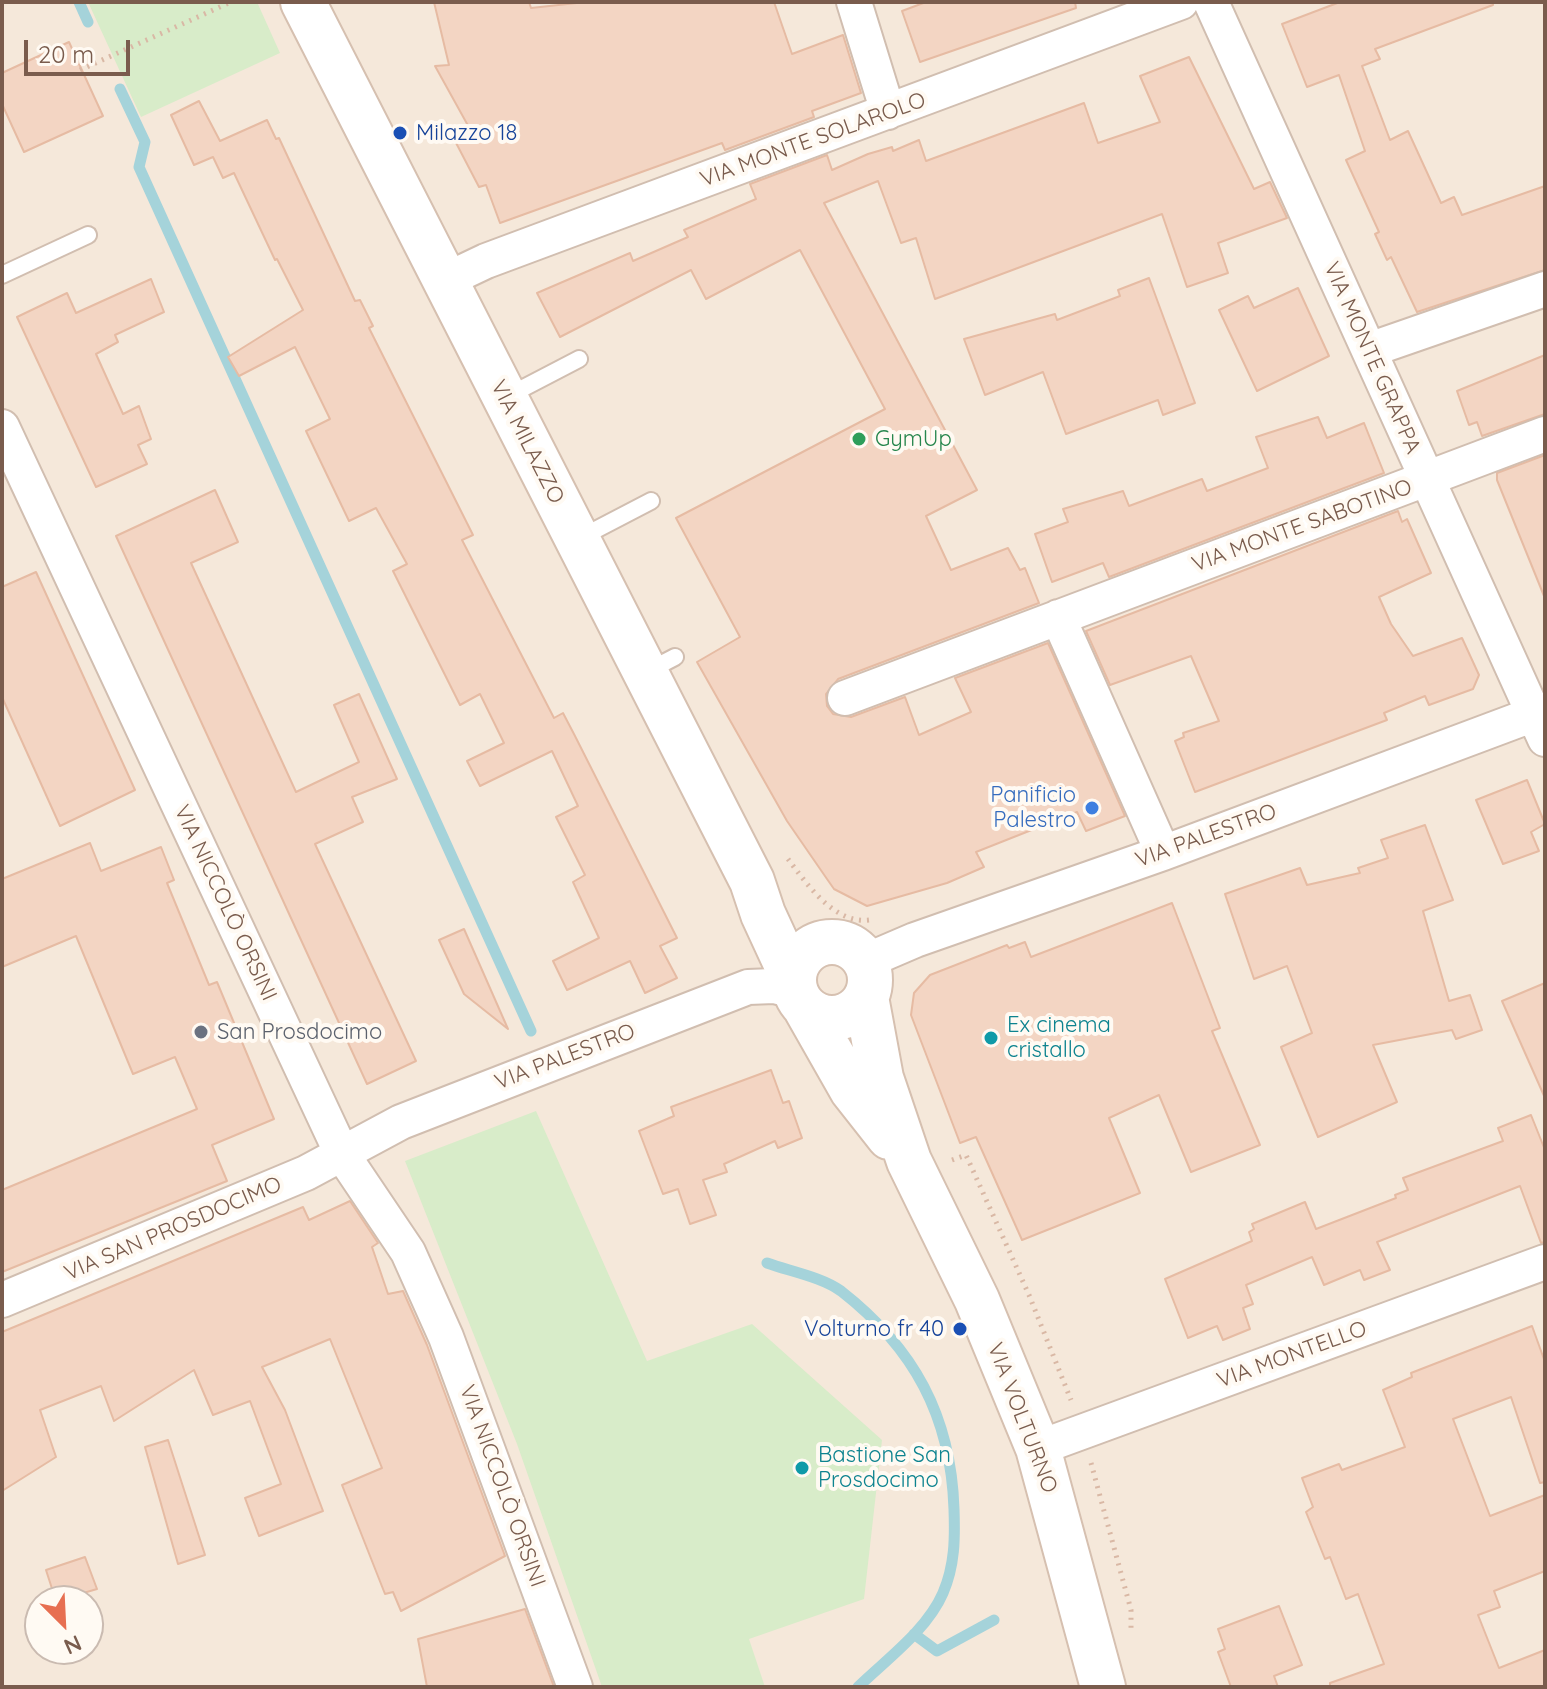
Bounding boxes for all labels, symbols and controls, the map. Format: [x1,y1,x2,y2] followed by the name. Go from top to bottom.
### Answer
[28,24,134,74] scale bar
[38,39,94,69] text: 20 m
[697,87,929,193] street label: VIA MONTE SOLAROLO
[416,120,517,146] place label: Milazzo 18
[391,124,409,142] marker: Milazzo 18
[1318,258,1426,458] street label: VIA MONTE GRAPPA
[485,376,569,508] street label: VIA MILAZZO
[875,426,952,452] place label: GymUp
[850,430,868,448] marker: GymUp
[1188,474,1416,578] street label: VIA MONTE SABOTINO
[990,782,1076,834] place label: Panificio Palestro
[1132,798,1280,874] street label: VIA PALESTRO
[1083,799,1101,817] marker: Panificio Palestro
[168,801,282,1005] street label: VIA NICCOLÒ ORSINI
[1007,1012,1111,1064] place label: Ex cinema cristallo
[491,1018,639,1096] street label: VIA PALESTRO
[217,1019,382,1045] place label: San Prosdocimo
[192,1023,210,1041] marker: San Prosdocimo
[982,1029,1000,1047] marker: Ex cinema cristallo
[60,1171,286,1287] street label: VIA SAN PROSDOCIMO
[804,1316,944,1342] place label: Volturno fr 40
[1214,1316,1370,1394] street label: VIA MONTELLO
[951,1320,969,1338] marker: Volturno fr 40
[981,1339,1063,1497] street label: VIA VOLTURNO
[453,1381,551,1591] street label: VIA NICCOLÒ ORSINI
[818,1442,951,1494] place label: Bastione San Prosdocimo
[793,1459,811,1477] marker: Bastione San Prosdocimo
[24,1585,104,1665] north arrow
[60,1629,86,1661] text: N

